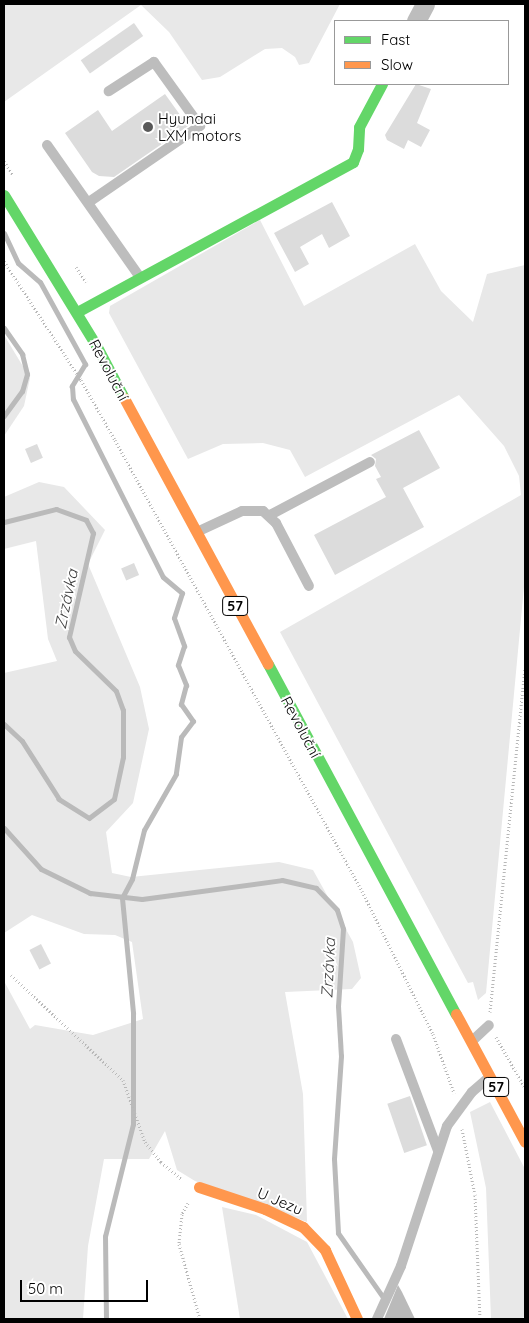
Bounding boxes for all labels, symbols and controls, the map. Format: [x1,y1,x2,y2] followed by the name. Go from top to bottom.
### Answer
[334,20,509,85] legend
[381,30,410,49] text: Fast
[381,55,413,74] text: Slow
[158,109,241,144] place label: Hyundai LXM motors
[142,121,154,133] marker: Hyundai LXM motors
[85,336,133,404] street label: Revoluční
[50,568,82,630] water label: Zrzávka
[221,594,249,618] road number: 57
[277,693,325,761] street label: Revoluční
[317,937,339,999] water label: Zrzávka
[482,1076,510,1098] road number: 57
[255,1183,305,1219] street label: U Jezu
[22,1270,150,1302] scale bar
[28,1279,63,1298] text: 50 m

